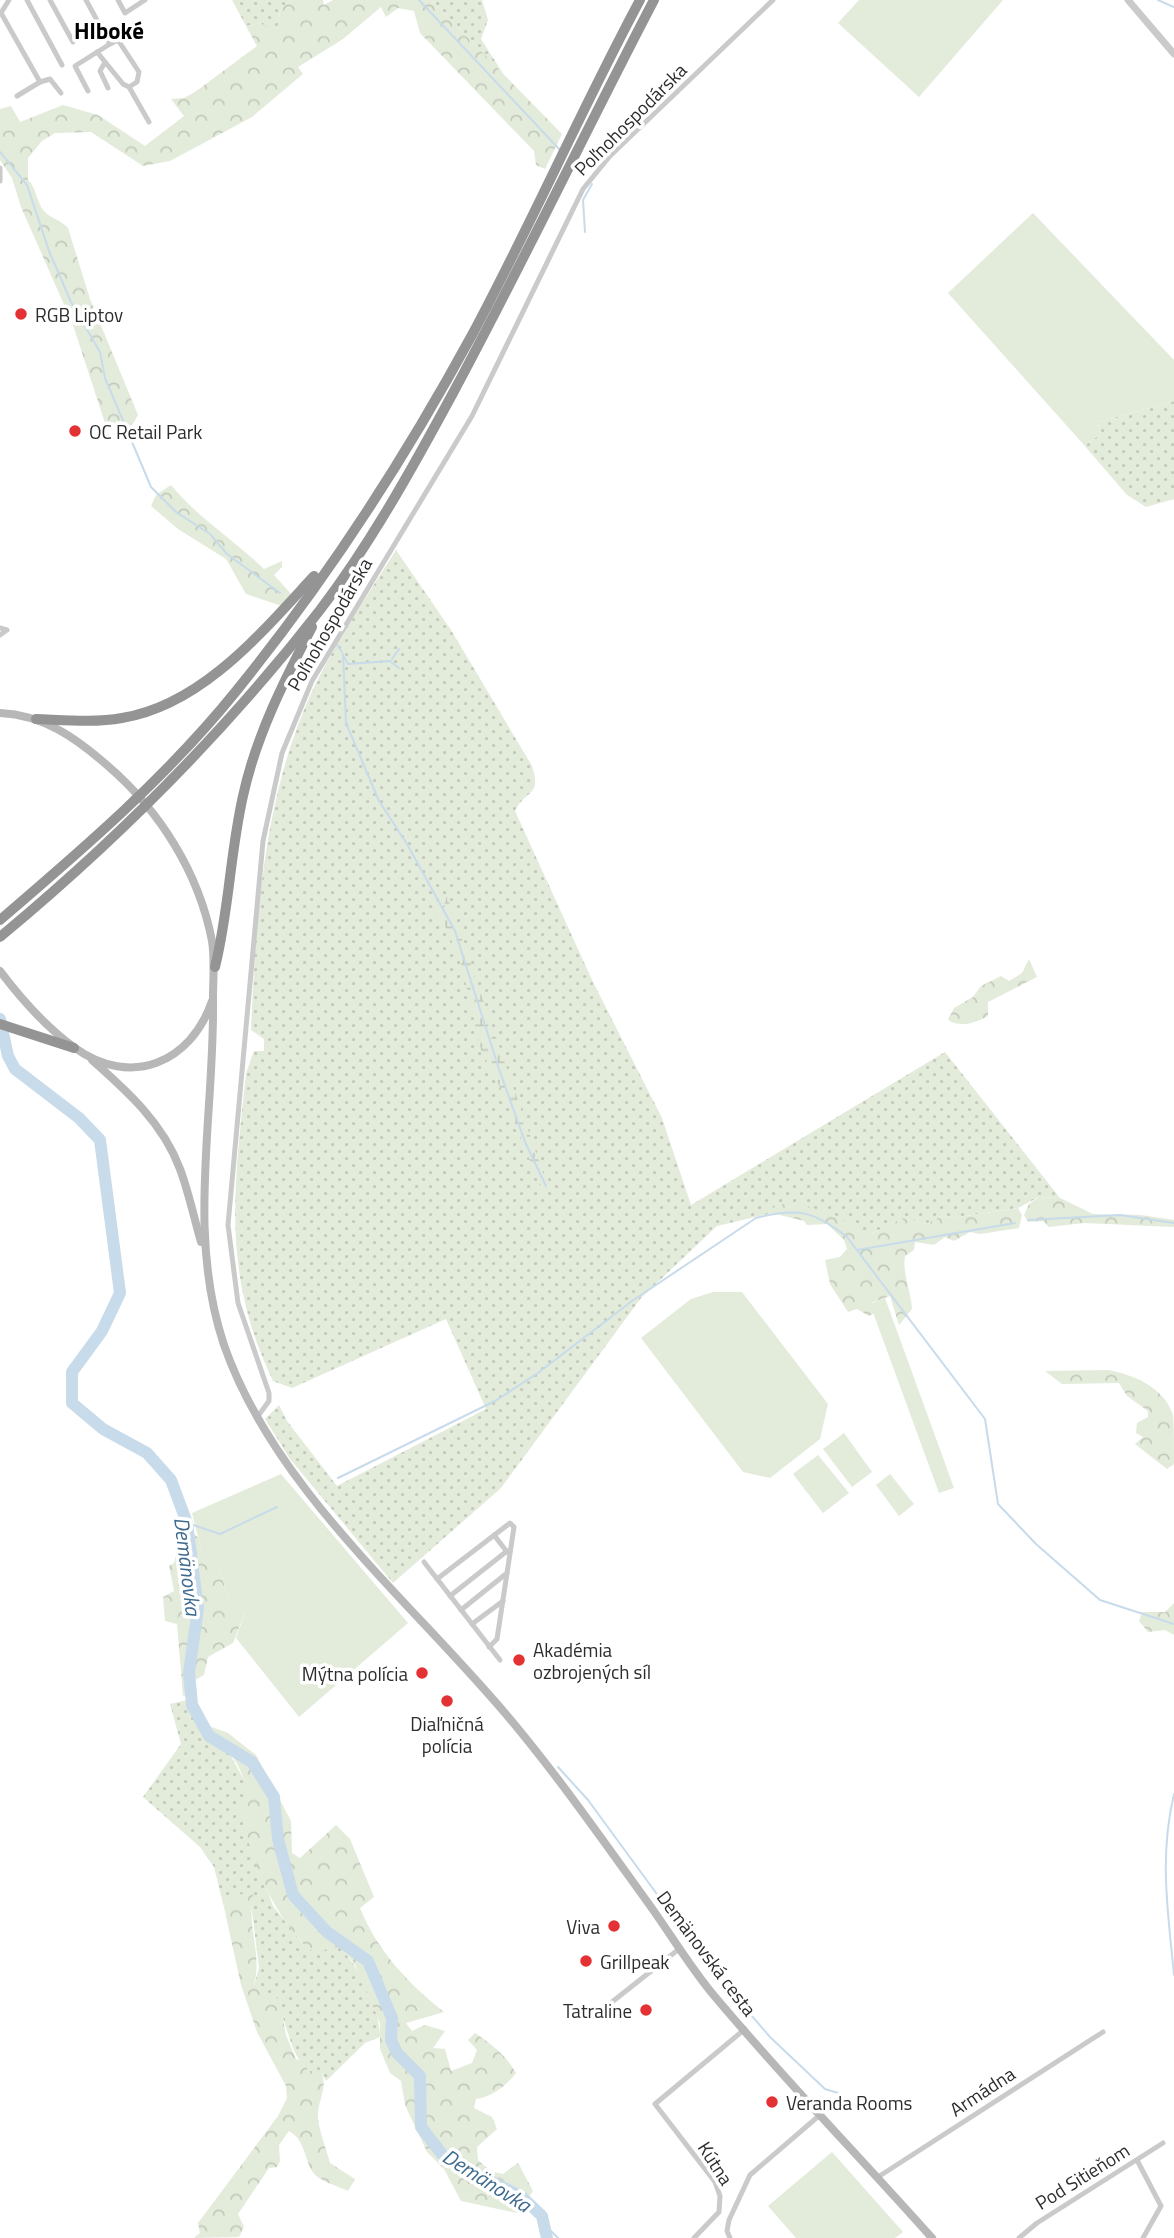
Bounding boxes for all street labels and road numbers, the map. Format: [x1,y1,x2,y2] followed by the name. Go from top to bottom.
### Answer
[567,56,693,182] street label: Poľnohospodárska
[279,552,379,696] street label: Poľnohospodárska
[650,1884,764,2022] street label: Demänovská cesta
[943,2059,1021,2123] street label: Armádna
[691,2135,741,2191] street label: Kútna
[1029,2135,1135,2217] street label: Pod Sitieňom

